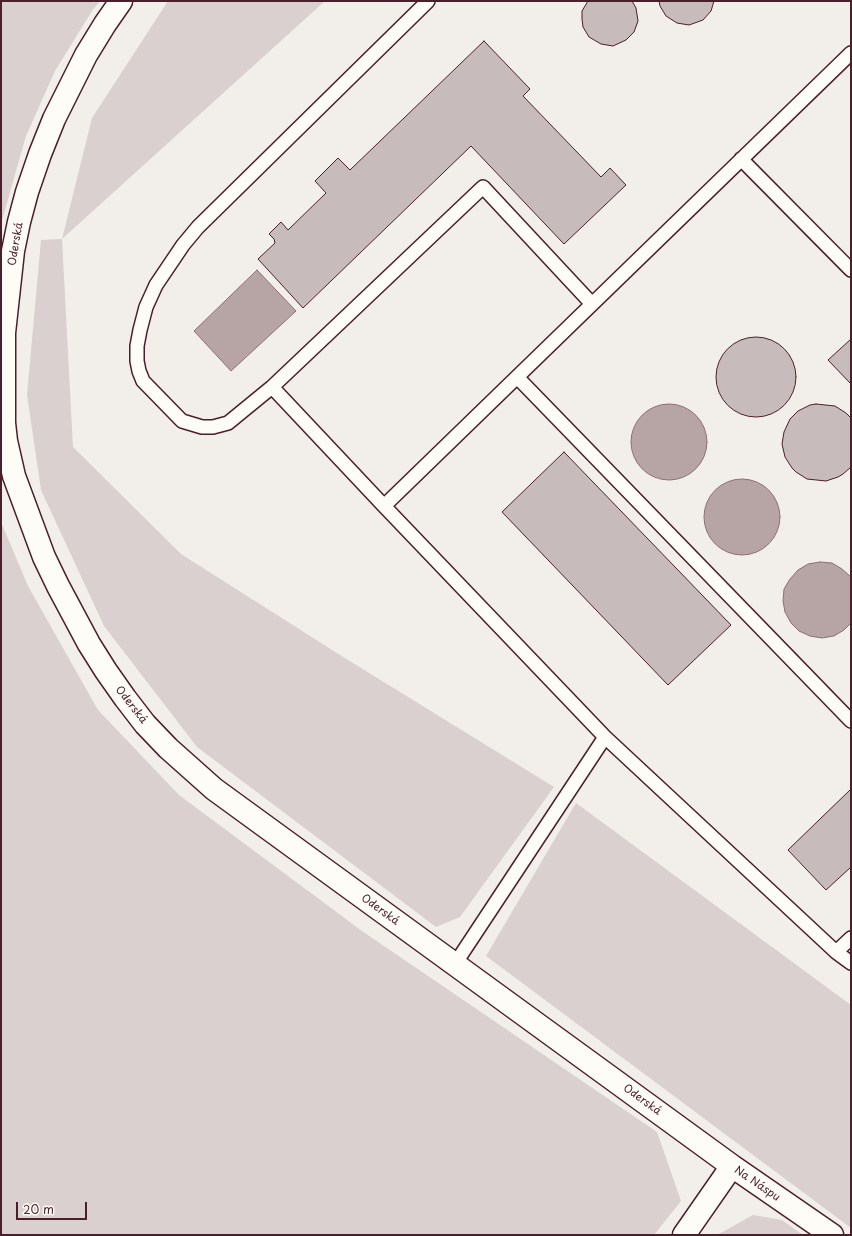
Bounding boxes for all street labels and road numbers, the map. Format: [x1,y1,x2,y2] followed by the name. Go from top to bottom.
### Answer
[6,221,26,267] street label: Oderská
[112,684,150,726] street label: Oderská
[358,892,402,928] street label: Oderská
[620,1082,664,1118] street label: Oderská
[731,1164,783,1204] street label: Na Náspu

